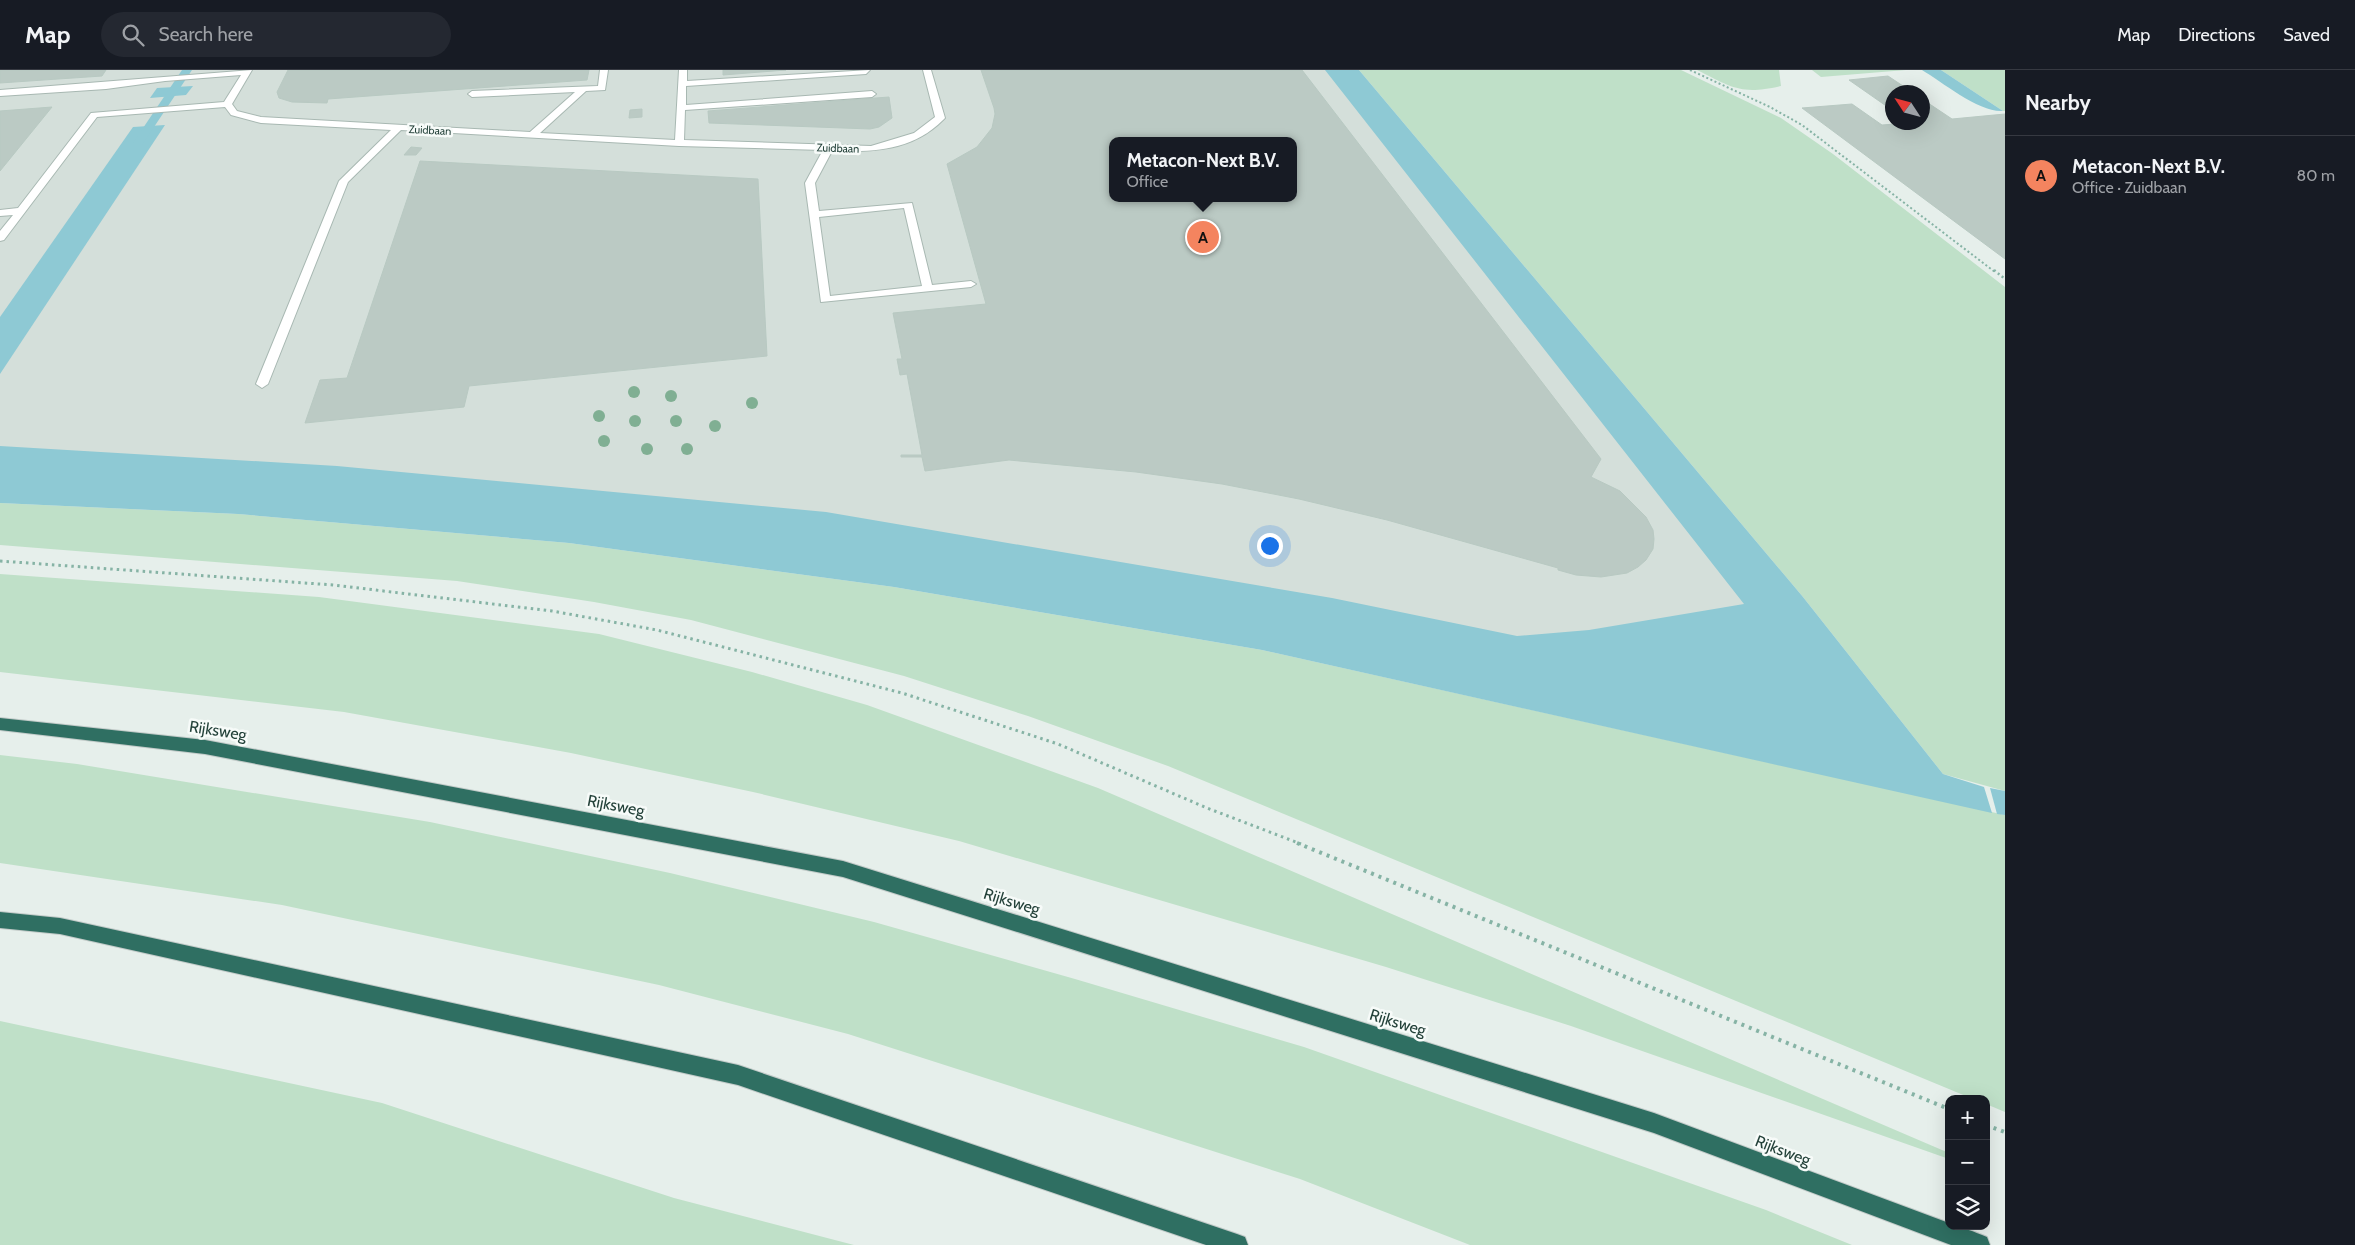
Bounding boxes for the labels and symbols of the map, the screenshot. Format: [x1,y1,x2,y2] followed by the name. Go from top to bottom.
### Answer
[1885,85,1930,130] north arrow
[408,122,452,138] street label: Zuidbaan
[816,140,860,156] street label: Zuidbaan
[1187,218,1219,256] pin: A
[1257,533,1283,559] your location
[188,717,249,745] street label: Rijksweg
[586,791,647,821] street label: Rijksweg
[981,884,1043,919] street label: Rijksweg
[1367,1005,1429,1040] street label: Rijksweg
[1752,1131,1814,1170] street label: Rijksweg

